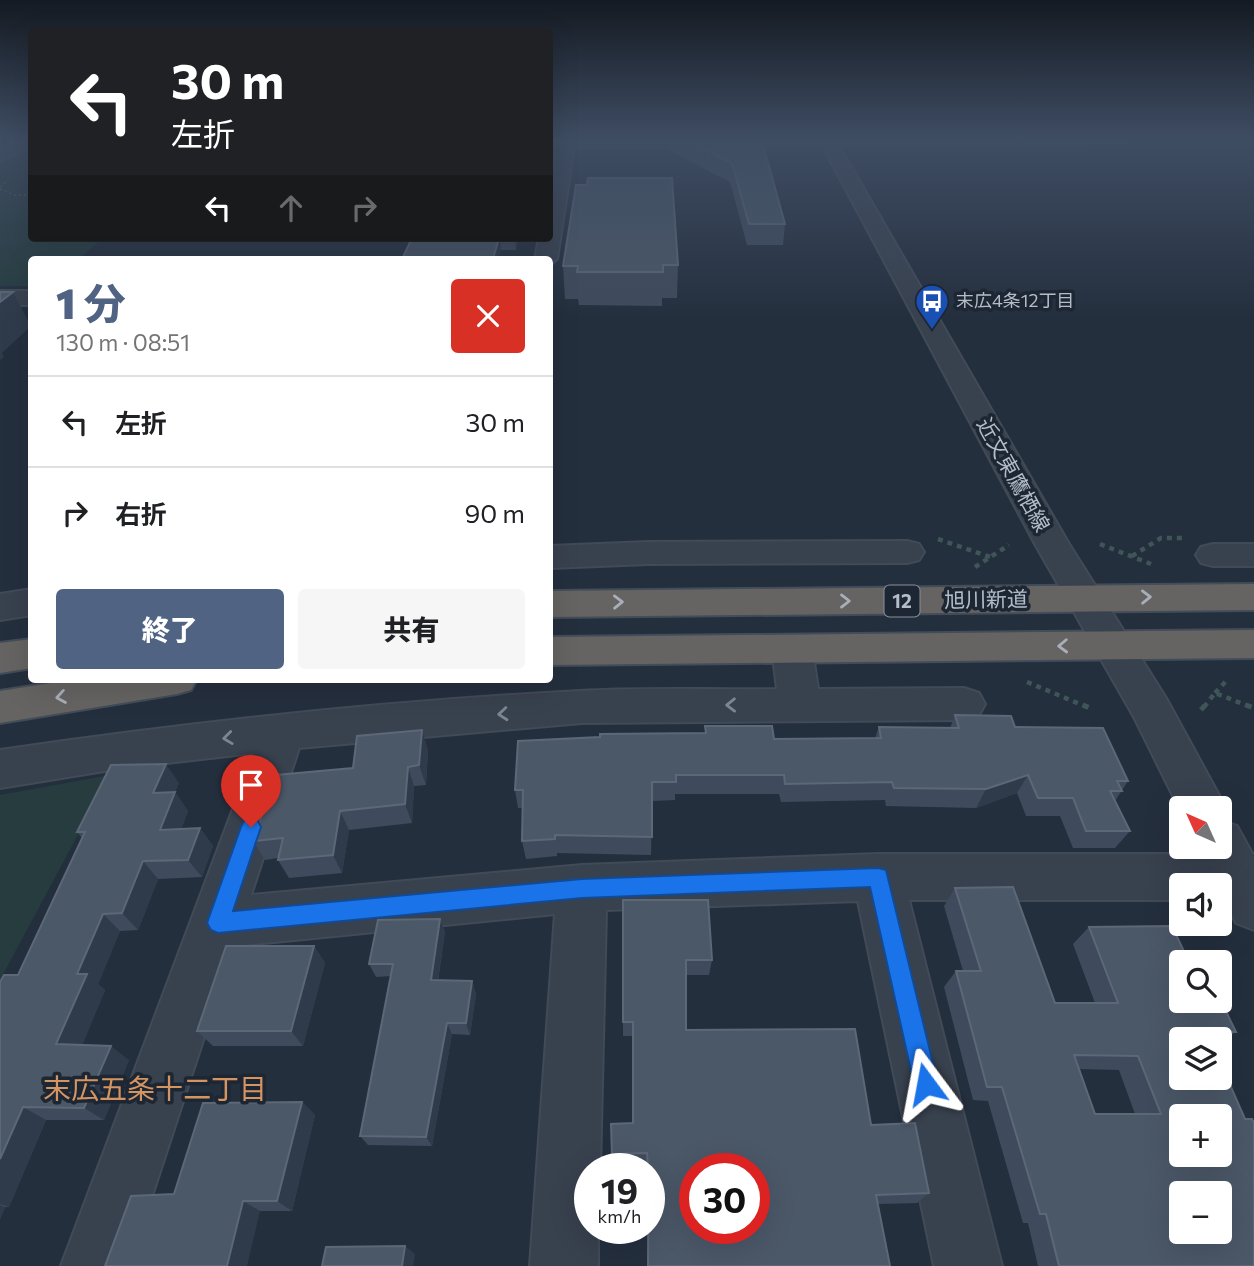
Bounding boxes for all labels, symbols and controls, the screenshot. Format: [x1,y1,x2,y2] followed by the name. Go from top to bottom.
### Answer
[171,49,284,109] text: 30 m
[56,56,147,147] icon: left
[171,113,235,153] text: 左折
[199,189,237,227] icon: left
[272,189,310,227] icon: ahead
[345,189,383,227] icon: right
[56,276,126,328] text: 1 分
[451,279,525,353] button: close
[913,282,951,331] bus stop icon: 末広4条12丁目
[956,289,1074,311] place label: 末広4条12丁目
[56,328,190,356] text: 130 m · 08:51
[56,403,94,441] icon: left
[466,406,525,437] text: 30 m
[115,407,167,438] text: 左折
[973,413,1056,535] street label: 近文東鷹栖線
[56,494,94,532] icon: right
[465,497,525,528] text: 90 m
[115,498,167,529] text: 右折
[944,585,1028,612] street label: 旭川新道
[884,586,920,616] road number: 12
[56,589,284,669] button: 終了
[298,589,525,669] button: 共有
[1141,590,1152,605] one-way arrow
[840,593,851,609] one-way arrow
[613,594,623,610] one-way arrow
[1058,639,1069,654] one-way arrow
[55,688,67,703] one-way arrow
[725,697,736,712] one-way arrow
[498,706,509,721] one-way arrow
[222,730,233,745] one-way arrow
[221,755,281,827] pin
[232,766,270,804] icon: arrive
[1169,796,1232,859] north arrow
[1169,796,1232,1244] map controls
[1169,873,1232,936] button: sound
[1169,950,1232,1013] button: search
[1169,1027,1232,1090] button: layers
[889,1047,963,1121] position arrow
[43,1071,267,1105] district label: 末広五条十二丁目
[1169,1104,1232,1167] button: +
[679,1153,770,1244] speed limit sign: 30
[601,1168,638,1211] text: 19
[1169,1181,1232,1244] button: −
[598,1205,641,1227] text: km/h

